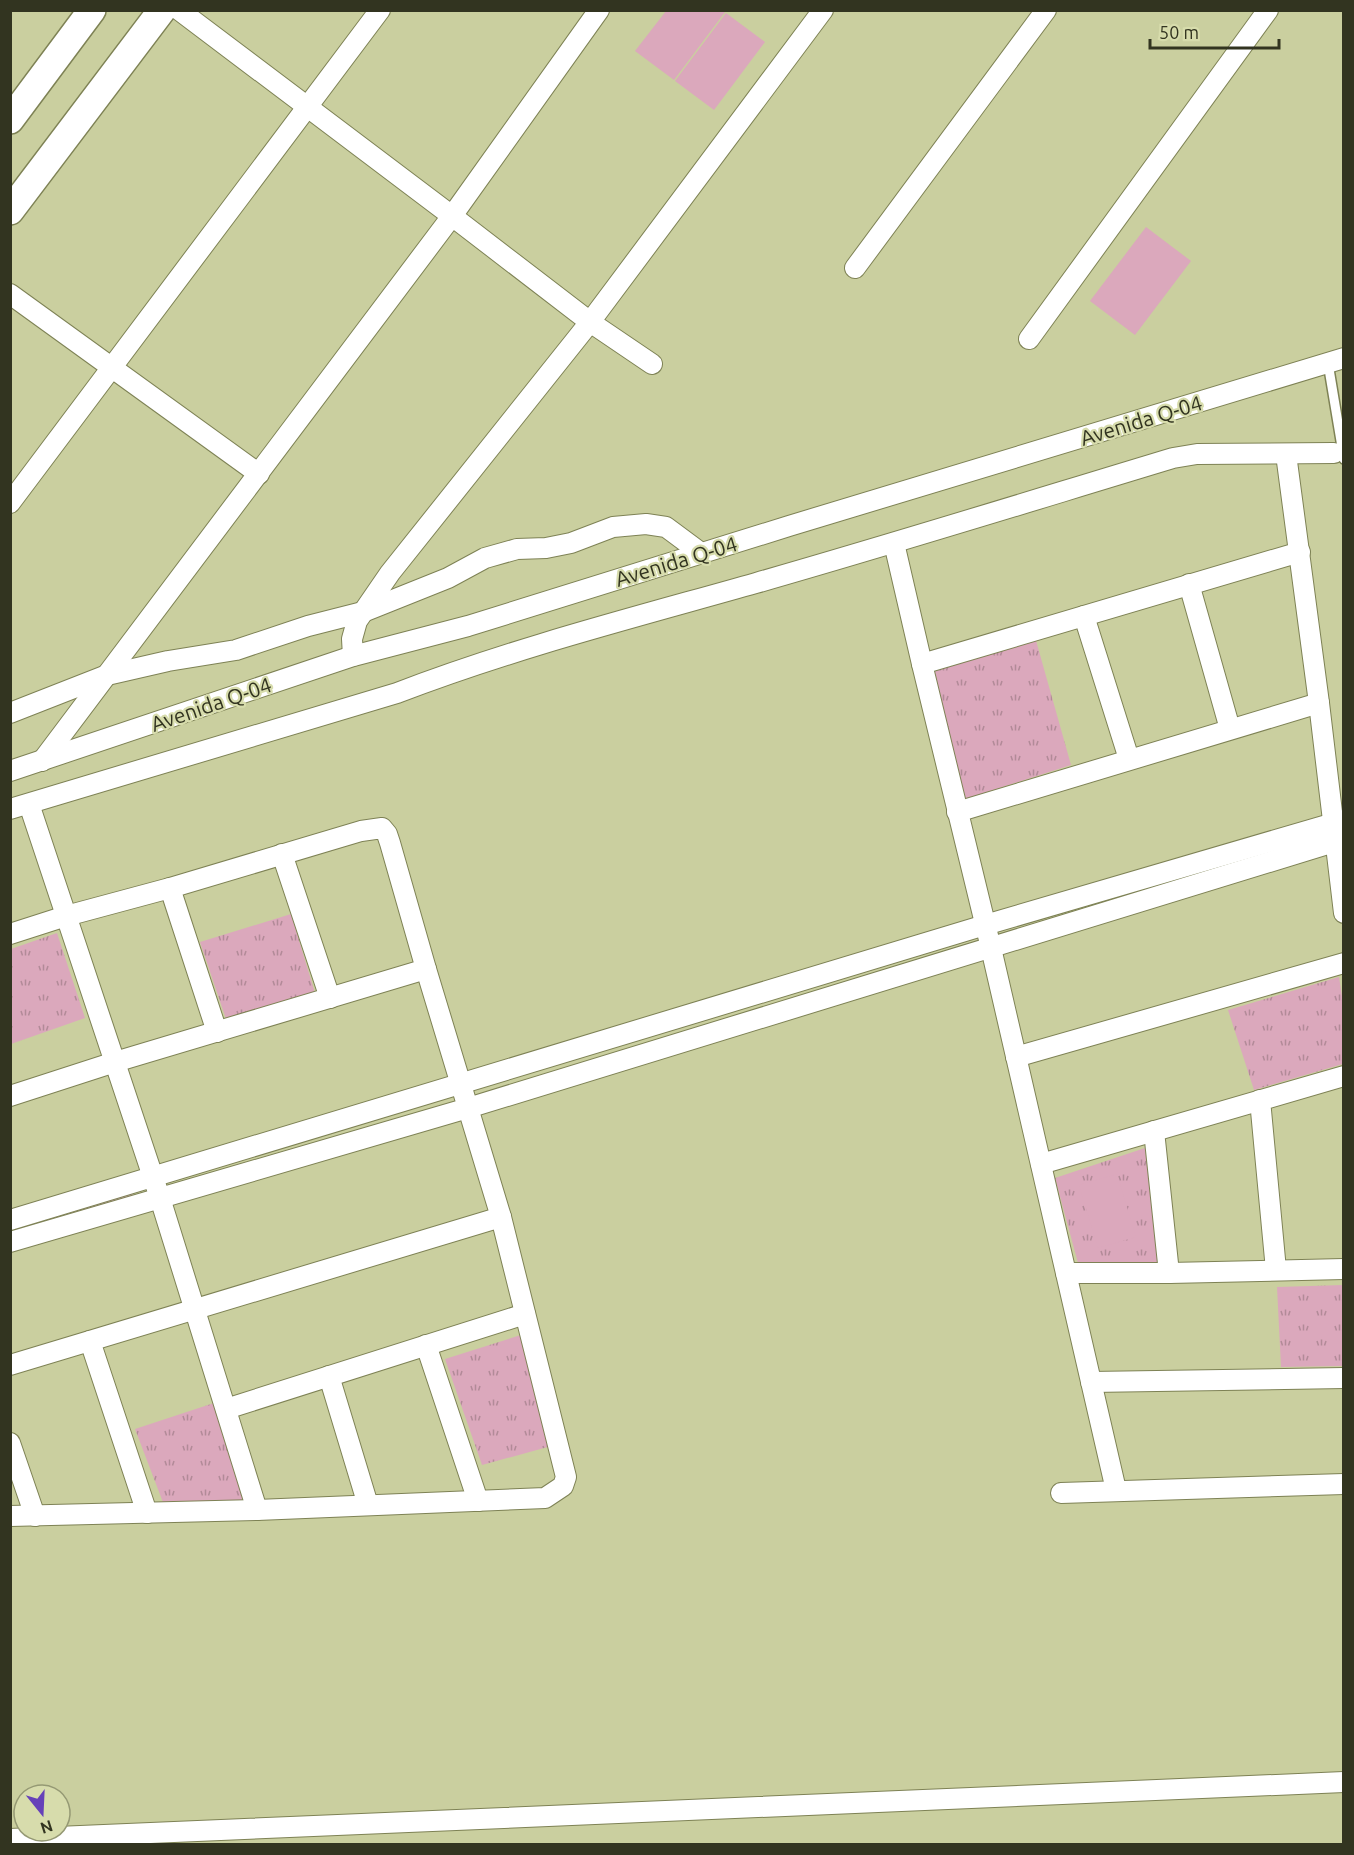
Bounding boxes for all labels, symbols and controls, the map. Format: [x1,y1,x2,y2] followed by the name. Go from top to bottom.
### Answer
[1150,12,1279,50] scale bar
[1159,22,1199,42] text: 50 m
[1077,390,1205,450] street label: Avenida Q-04
[612,531,740,591] street label: Avenida Q-04
[147,672,275,736] street label: Avenida Q-04
[12,1783,72,1843] north arrow
[38,1817,55,1838] text: N

